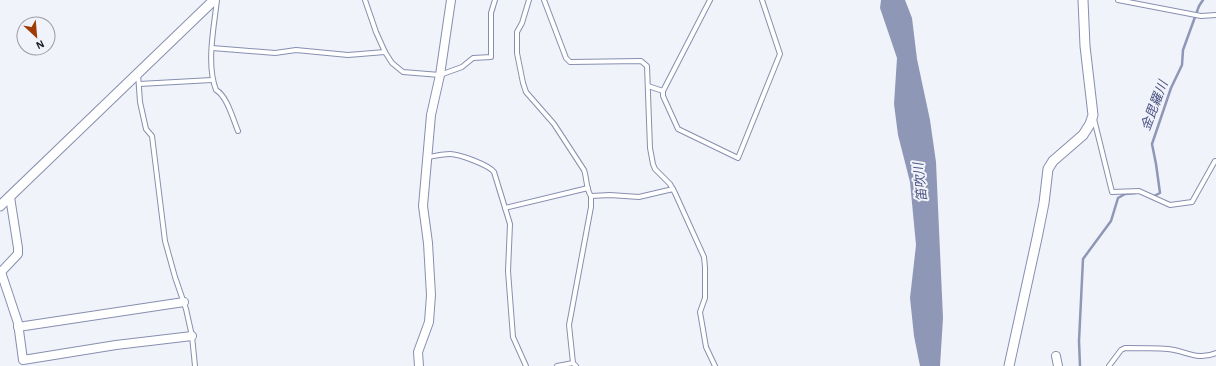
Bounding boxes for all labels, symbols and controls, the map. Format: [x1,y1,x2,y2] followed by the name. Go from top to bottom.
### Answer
[16,16,56,56] north arrow
[34,38,46,51] text: N
[1139,77,1171,133] water label: 金毘羅川
[911,160,930,202] water label: 笛吹川

